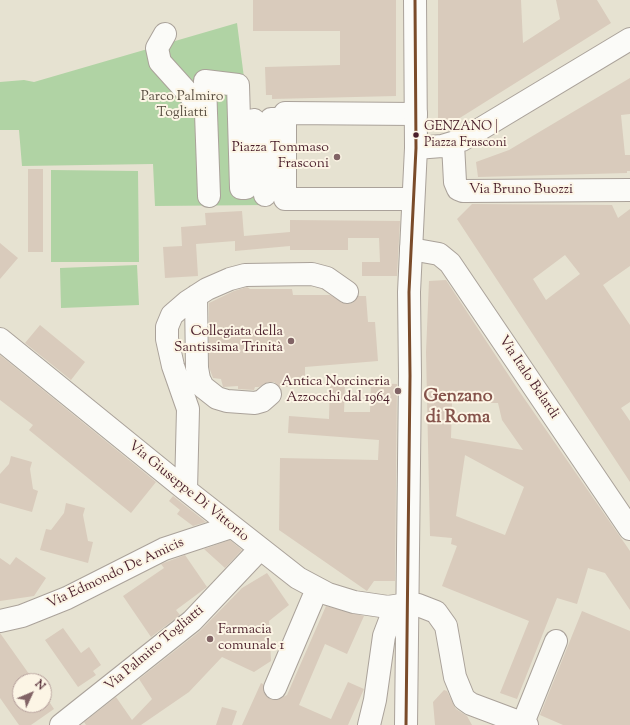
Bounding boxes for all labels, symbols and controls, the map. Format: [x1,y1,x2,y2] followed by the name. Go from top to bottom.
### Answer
[141,90,223,122] park label: Parco Palmiro Togliatti
[424,120,507,151] place label: GENZANO | Piazza Frasconi
[411,130,421,140] marker: GENZANO | Piazza Frasconi
[232,141,329,174] place label: Piazza Tommaso Frasconi
[332,152,342,162] marker: Piazza Tommaso Frasconi
[469,183,573,199] street label: Via Bruno Buozzi
[174,325,283,358] place label: Collegiata della Santissima Trinità
[494,333,562,423] street label: Via Italo Belardi
[286,336,296,346] marker: Collegiata della Santissima Trinità
[282,375,390,408] place label: Antica Norcineria Azzocchi dal 1964
[393,386,403,396] marker: Antica Norcineria Azzocchi dal 1964
[423,387,493,430] district label: Genzano di Roma
[124,438,252,546] street label: Via Giuseppe Di Vittorio
[45,535,187,613] street label: Via Edmondo De Amicis
[102,603,208,695] street label: Via Palmiro Togliatti
[218,623,284,656] place label: Farmacia comunale 1
[205,634,215,644] marker: Farmacia comunale 1
[12,673,52,713] north arrow
[31,677,49,694] text: N

